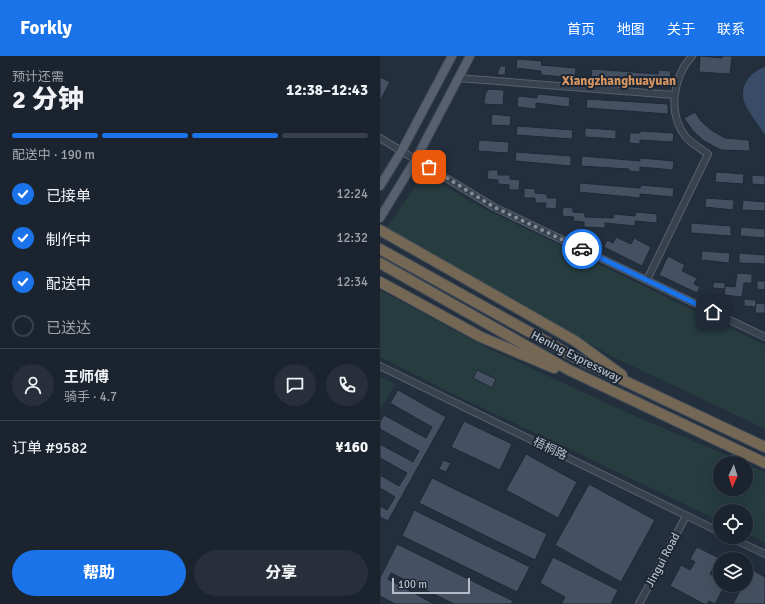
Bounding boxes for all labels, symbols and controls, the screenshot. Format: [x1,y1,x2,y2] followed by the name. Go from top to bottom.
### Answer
[20,16,72,40] text: Forkly
[567,21,595,38] text: 首页
[617,21,645,38] text: 地图
[667,21,695,38] text: 关于
[717,21,745,38] text: 联系
[12,69,64,85] text: 预计还需
[562,73,676,89] district label: Xiangzhanghuayuan
[286,81,368,99] text: 12:38–12:43
[12,84,84,116] text: 2 分钟
[12,147,95,163] text: 配送中 · 190 m
[412,150,446,184] pin
[418,156,440,178] icon: bag
[12,183,34,205] icon: check
[336,186,368,202] text: 12:24
[46,187,91,205] text: 已接单
[12,227,34,249] icon: check
[562,229,602,269] courier
[336,230,368,246] text: 12:32
[46,231,91,249] text: 制作中
[571,238,593,260] icon: car
[12,271,34,293] icon: check
[336,274,368,290] text: 12:34
[46,275,91,293] text: 配送中
[696,295,730,329] pin
[702,301,724,323] icon: home
[46,319,91,337] text: 已送达
[529,328,624,386] street label: Hening Expressway
[12,364,54,406] button: person
[274,364,316,406] button: chat
[326,364,368,406] button: phone
[64,368,109,386] text: 王师傅
[64,389,117,405] text: 骑手 · 4.7
[531,434,569,464] street label: 梧桐路
[336,438,368,456] text: ¥160
[12,439,87,457] text: 订单 #9582
[713,456,753,496] north arrow
[713,456,753,592] map controls
[713,504,753,544] button: locate
[642,530,684,590] street label: Jingui Road
[12,550,186,596] button: 帮助
[194,550,368,596] button: 分享
[713,552,753,592] button: layers
[392,576,470,595] scale bar
[398,578,427,591] text: 100 m

